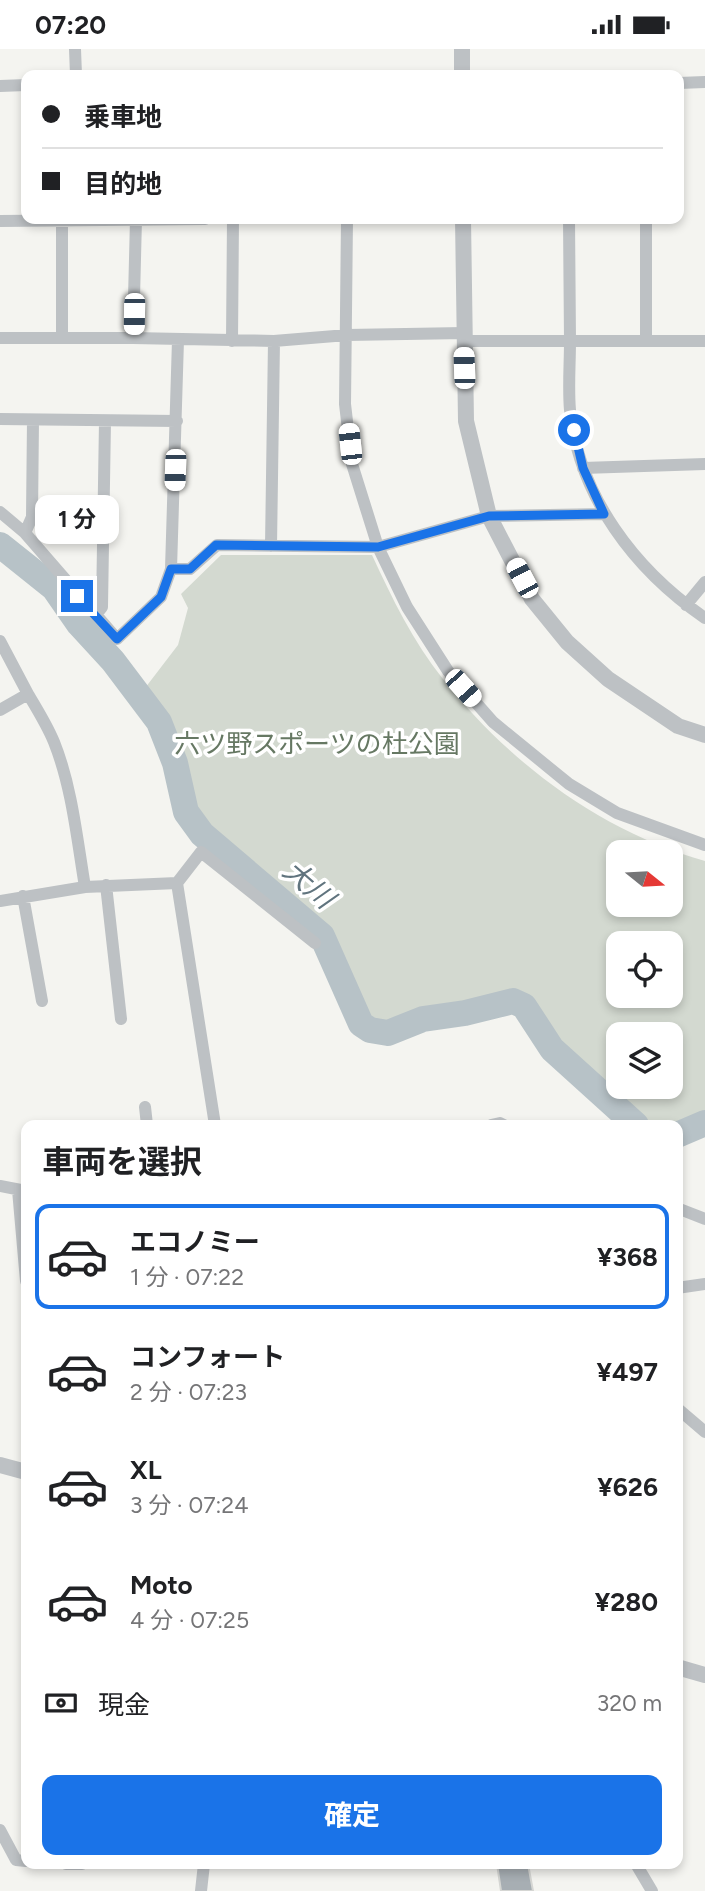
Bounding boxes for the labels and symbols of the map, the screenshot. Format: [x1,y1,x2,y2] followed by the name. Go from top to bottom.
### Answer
[124,293,145,335] car
[453,347,476,389] car
[558,414,590,446] route start
[338,422,363,466] car
[164,449,187,491] car
[35,495,119,543] callout: 1 分
[503,555,542,601] car
[61,580,93,612] route end
[442,665,485,711] car
[174,728,460,760] park label: 六ツ野スポーツの杜公園
[606,840,682,917] north arrow
[277,853,344,917] water label: 大川

